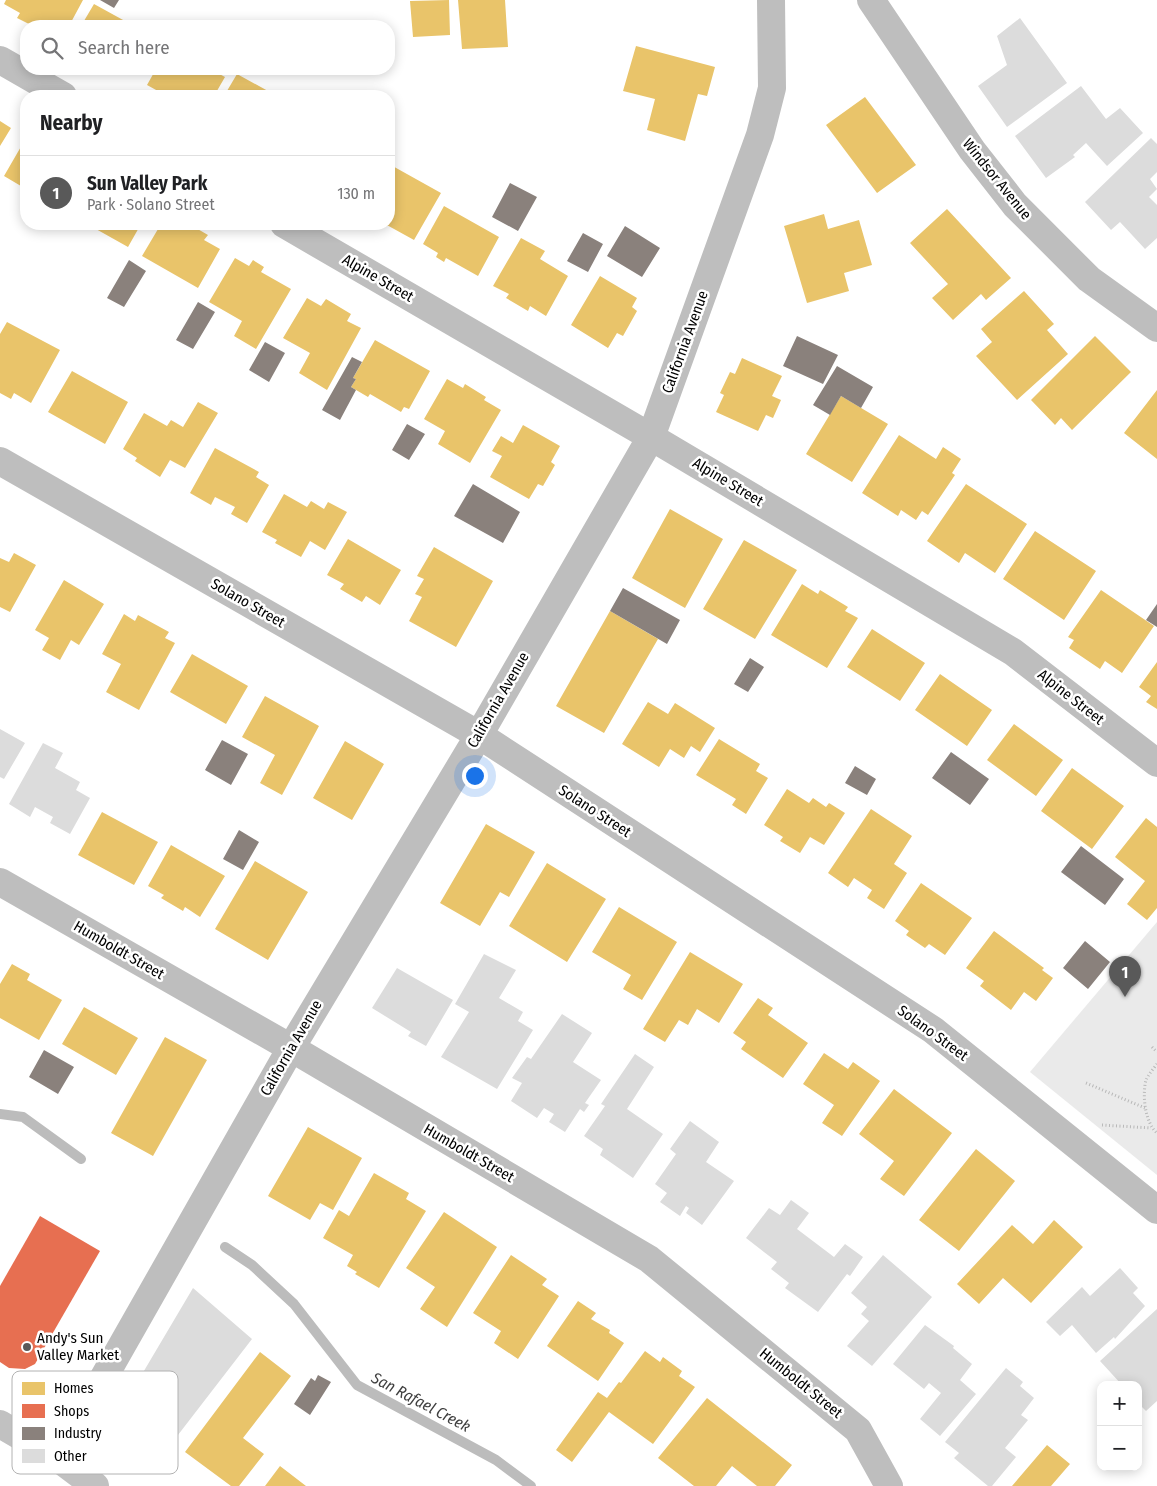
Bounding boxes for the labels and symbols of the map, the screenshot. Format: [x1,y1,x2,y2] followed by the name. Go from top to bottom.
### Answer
[959,135,1035,223] street label: Windsor Avenue
[339,250,417,306] street label: Alpine Street
[658,288,712,396] street label: California Avenue
[689,454,767,510] street label: Alpine Street
[208,575,288,632] street label: Solano Street
[463,649,533,751] street label: California Avenue
[1034,665,1108,729] street label: Alpine Street
[462,763,488,789] your location
[555,781,635,841] street label: Solano Street
[71,917,168,983] street label: Humboldt Street
[1109,956,1141,997] pin: 1
[256,997,326,1099] street label: California Avenue
[894,1001,972,1065] street label: Solano Street
[421,1120,518,1186] street label: Humboldt Street
[37,1329,119,1364] place label: Andy's Sun Valley Market
[21,1341,33,1353] marker: Andy's Sun Valley Market
[756,1344,846,1422] street label: Humboldt Street
[367,1368,474,1436] water label: San Rafael Creek
[12,1371,178,1474] legend
[54,1380,94,1397] text: Homes
[54,1403,89,1420] text: Shops
[54,1425,102,1442] text: Industry
[54,1448,87,1465] text: Other

